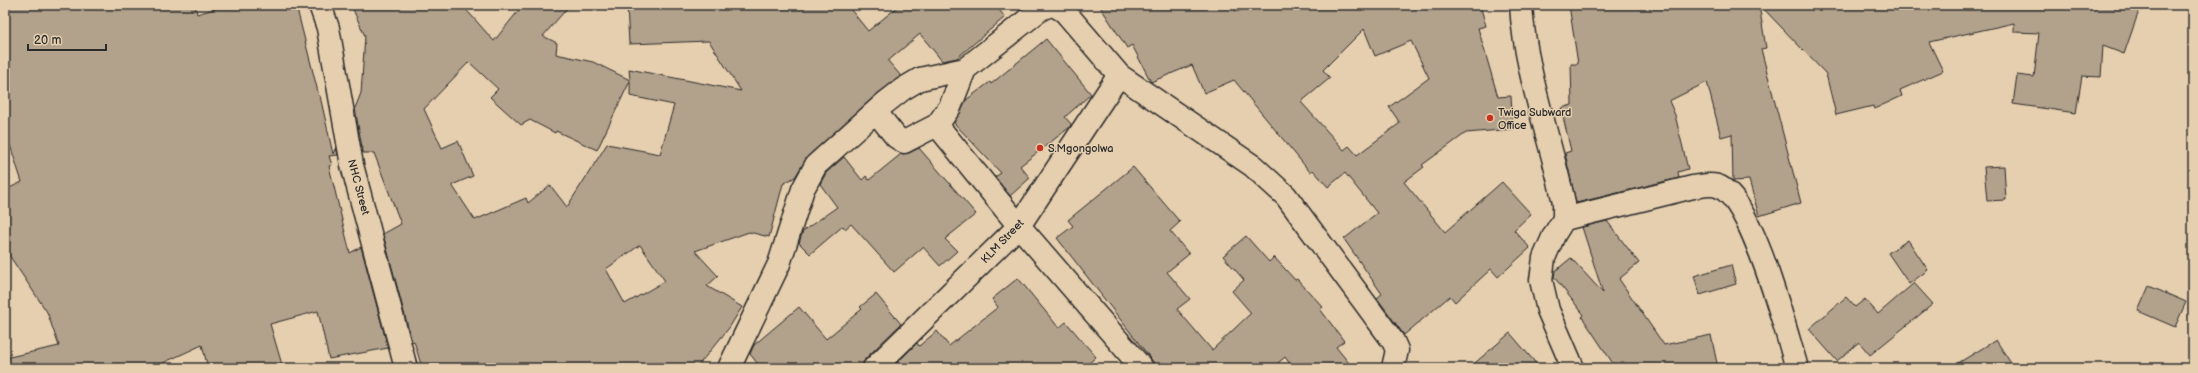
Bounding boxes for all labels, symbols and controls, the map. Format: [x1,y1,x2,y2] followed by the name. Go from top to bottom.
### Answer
[28,26,106,52] scale bar
[34,33,61,48] text: 20 m
[1498,106,1571,132] place label: Twiga Subward Office
[1485,113,1495,123] marker: Twiga Subward Office
[1048,142,1114,155] place label: S.Mgongolwa
[1035,143,1045,153] marker: S.Mgongolwa
[345,158,372,217] street label: NHC Street
[978,216,1027,266] street label: KLM Street

